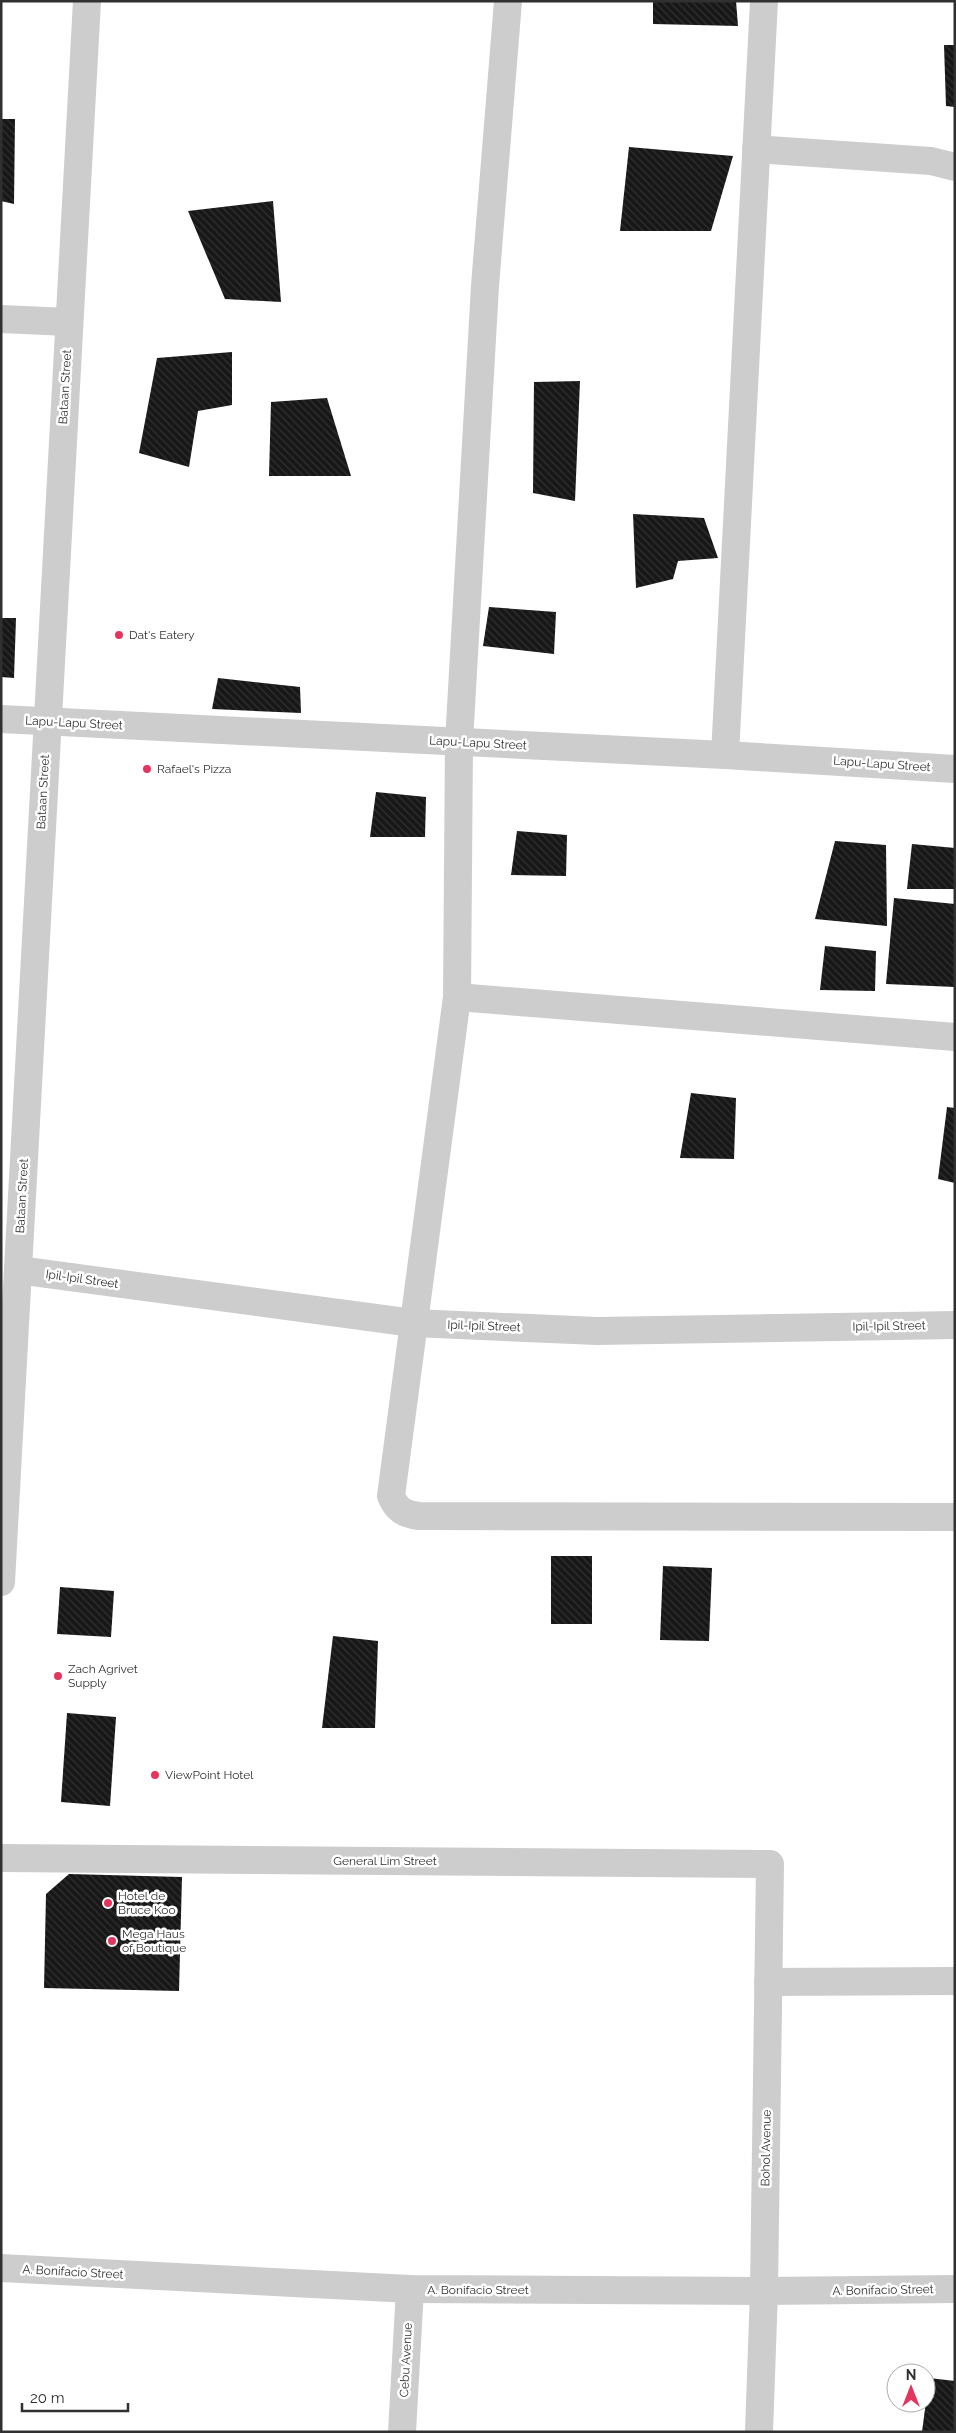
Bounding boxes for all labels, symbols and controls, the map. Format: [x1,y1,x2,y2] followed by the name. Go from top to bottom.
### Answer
[56,349,74,425] street label: Bataan Street
[129,628,195,642] place label: Dat's Eatery
[113,629,125,641] marker: Dat's Eatery
[25,713,123,733] street label: Lapu-Lapu Street
[429,733,527,753] street label: Lapu-Lapu Street
[34,754,52,830] street label: Bataan Street
[833,754,931,774] street label: Lapu-Lapu Street
[157,762,231,776] place label: Rafael's Pizza
[141,763,153,775] marker: Rafael's Pizza
[13,1158,31,1234] street label: Bataan Street
[45,1267,119,1291] street label: Ipil-Ipil Street
[447,1318,521,1334] street label: Ipil-Ipil Street
[852,1318,926,1334] street label: Ipil-Ipil Street
[68,1662,138,1690] place label: Zach Agrivet Supply
[52,1670,64,1682] marker: Zach Agrivet Supply
[165,1768,254,1782] place label: ViewPoint Hotel
[149,1769,161,1781] marker: ViewPoint Hotel
[333,1854,437,1868] street label: General Lim Street
[118,1889,176,1917] place label: Hotel de Bruce Koo
[102,1897,114,1909] marker: Hotel de Bruce Koo
[122,1927,186,1955] place label: Mega Haus of Boutique
[106,1935,118,1947] marker: Mega Haus of Boutique
[758,2109,774,2187] street label: Bohol Avenue
[22,2262,124,2282] street label: A. Bonifacio Street
[832,2282,934,2298] street label: A. Bonifacio Street
[427,2283,529,2297] street label: A. Bonifacio Street
[397,2322,415,2398] street label: Cebu Avenue
[886,2363,936,2413] north arrow
[906,2367,916,2383] text: N
[22,2380,129,2412] scale bar
[30,2389,65,2407] text: 20 m

